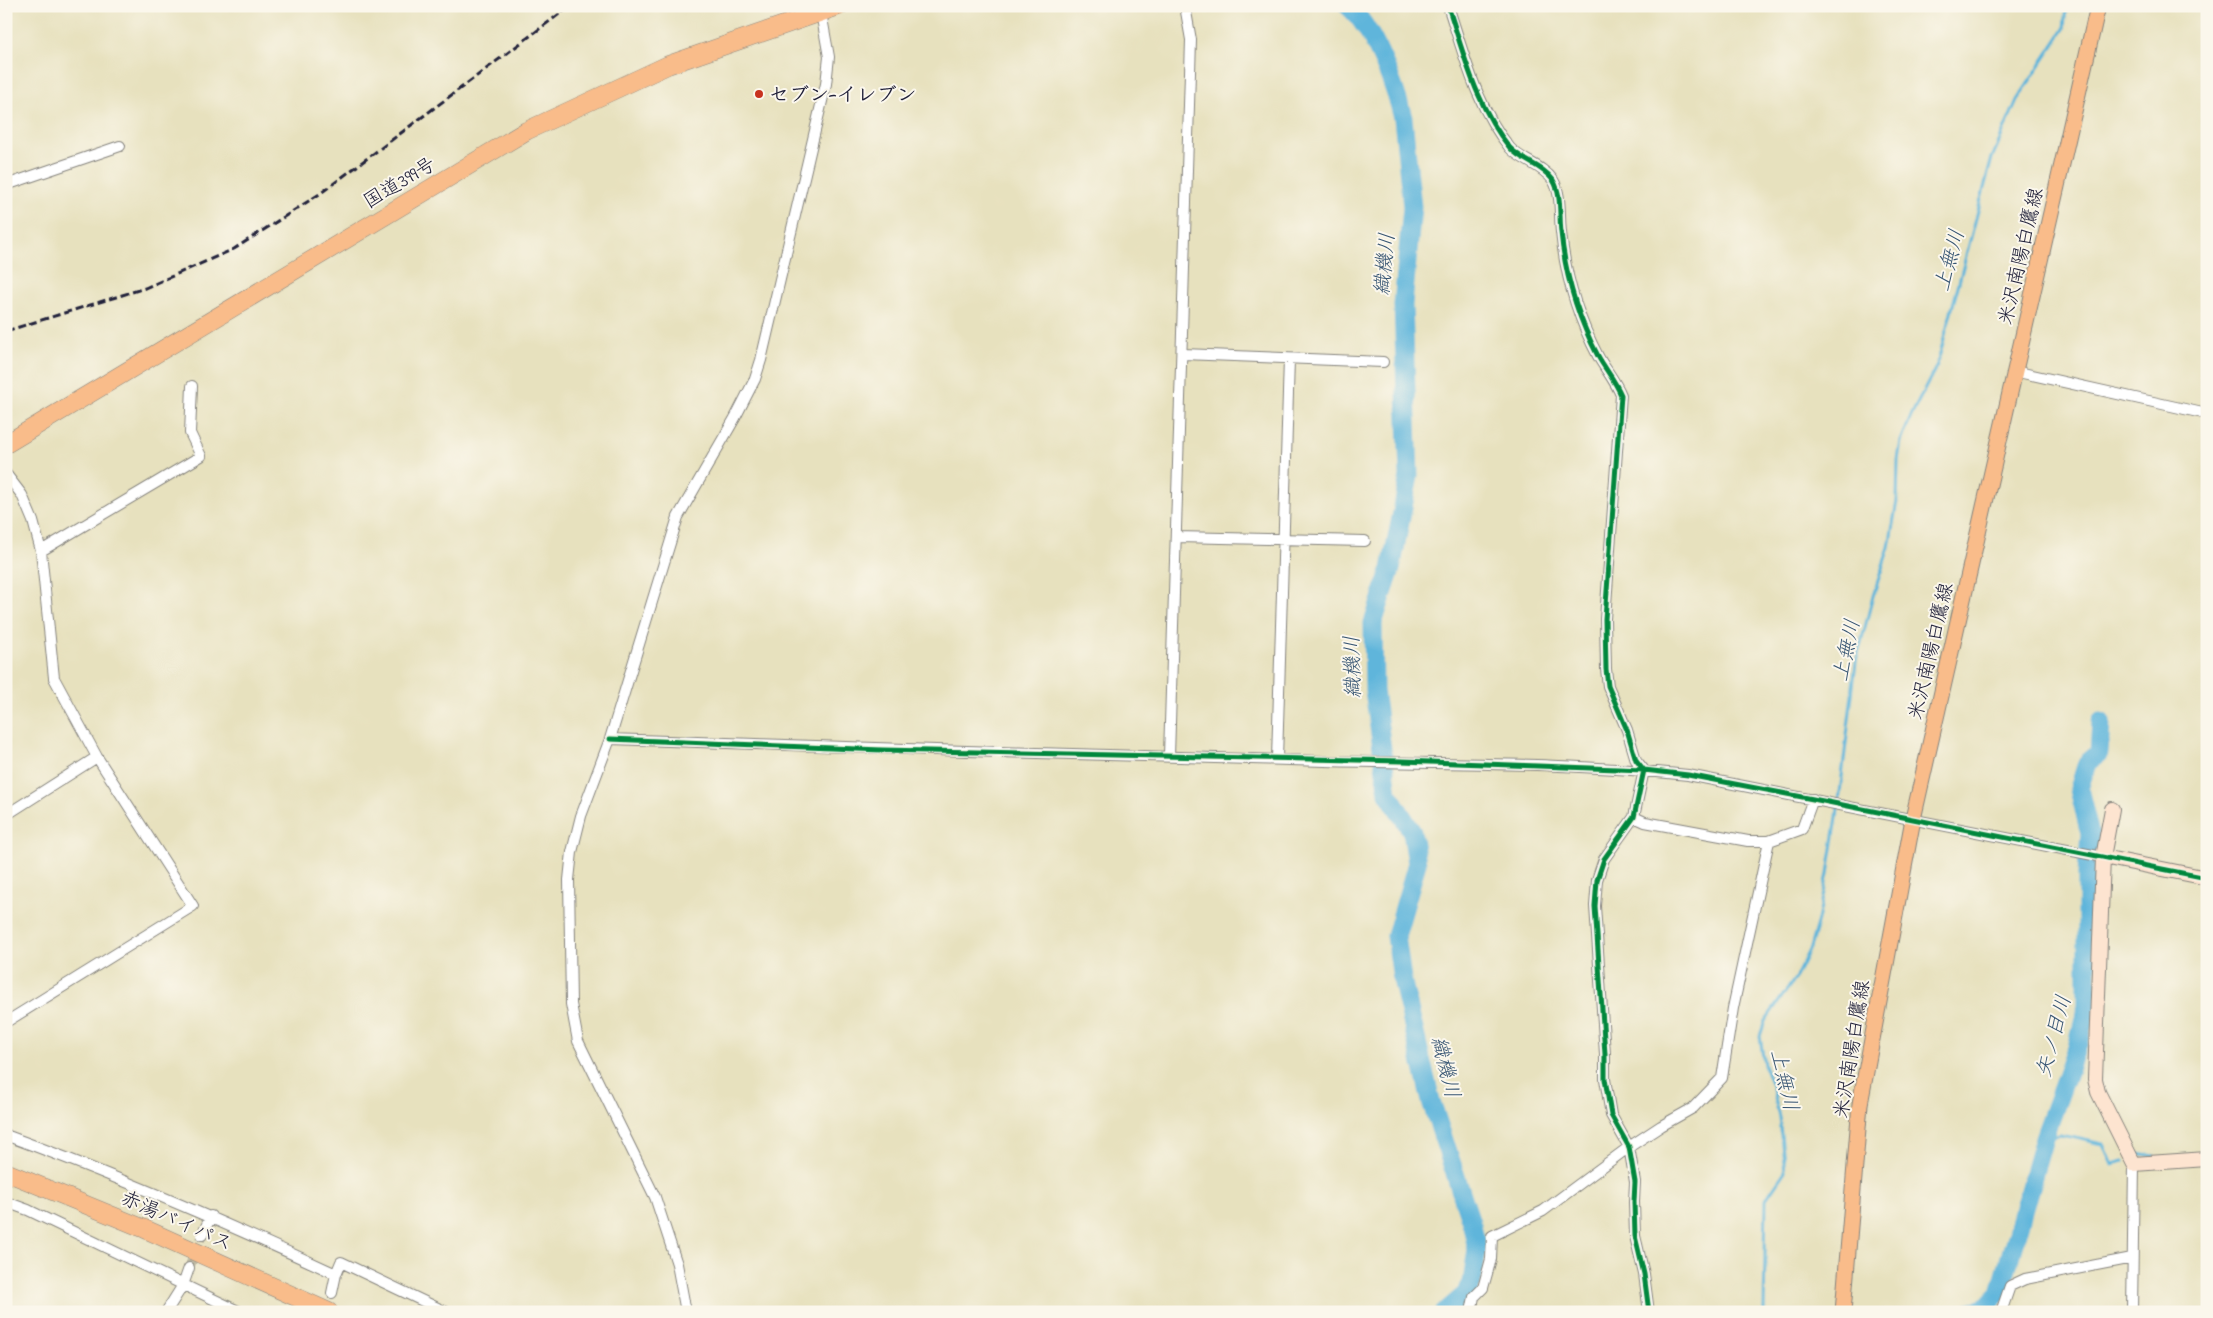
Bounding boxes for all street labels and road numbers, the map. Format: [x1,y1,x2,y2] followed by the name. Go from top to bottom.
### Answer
[358,151,442,217] street label: 国道399号
[1993,185,2052,328] street label: 米沢南陽白鷹線
[1903,580,1962,723] street label: 米沢南陽白鷹線
[1828,978,1879,1121] street label: 米沢南陽白鷹線
[115,1185,237,1260] street label: 赤湯バイパス

